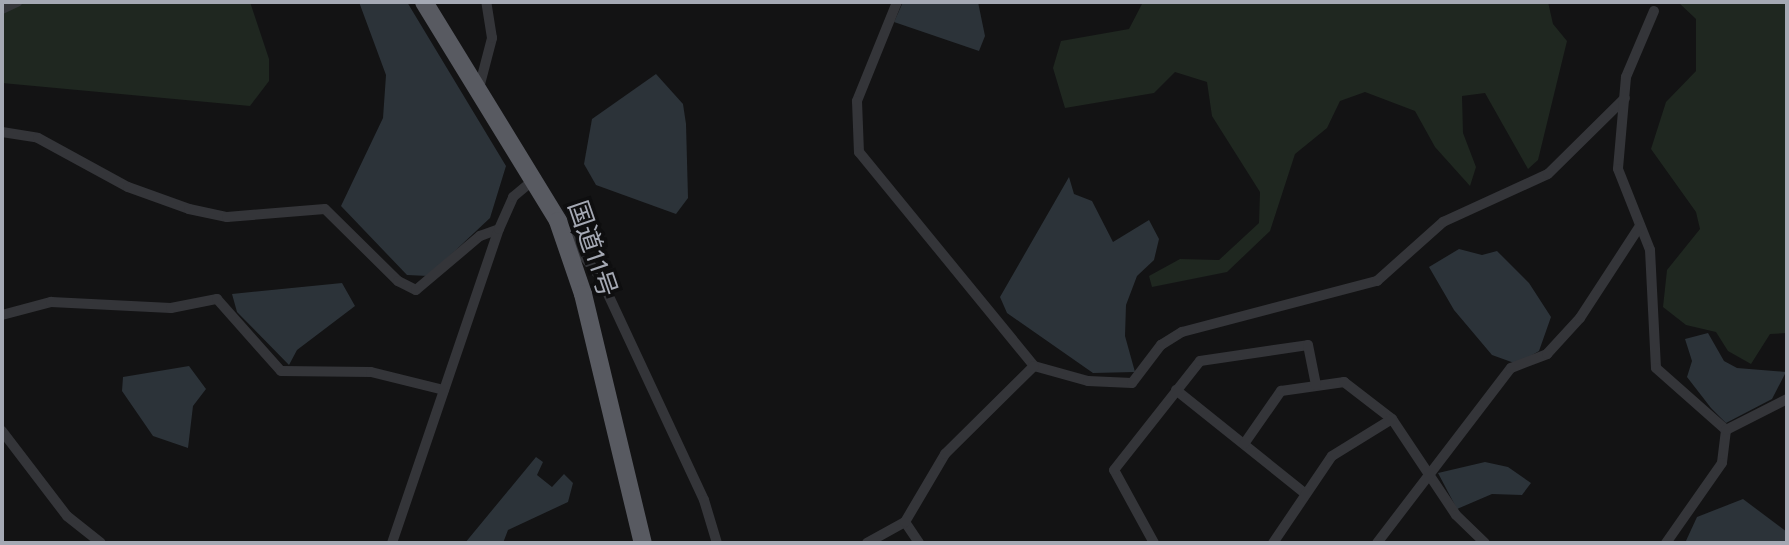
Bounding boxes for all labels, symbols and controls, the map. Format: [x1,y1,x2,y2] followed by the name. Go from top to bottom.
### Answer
[561,197,623,301] street label: 国道11号

